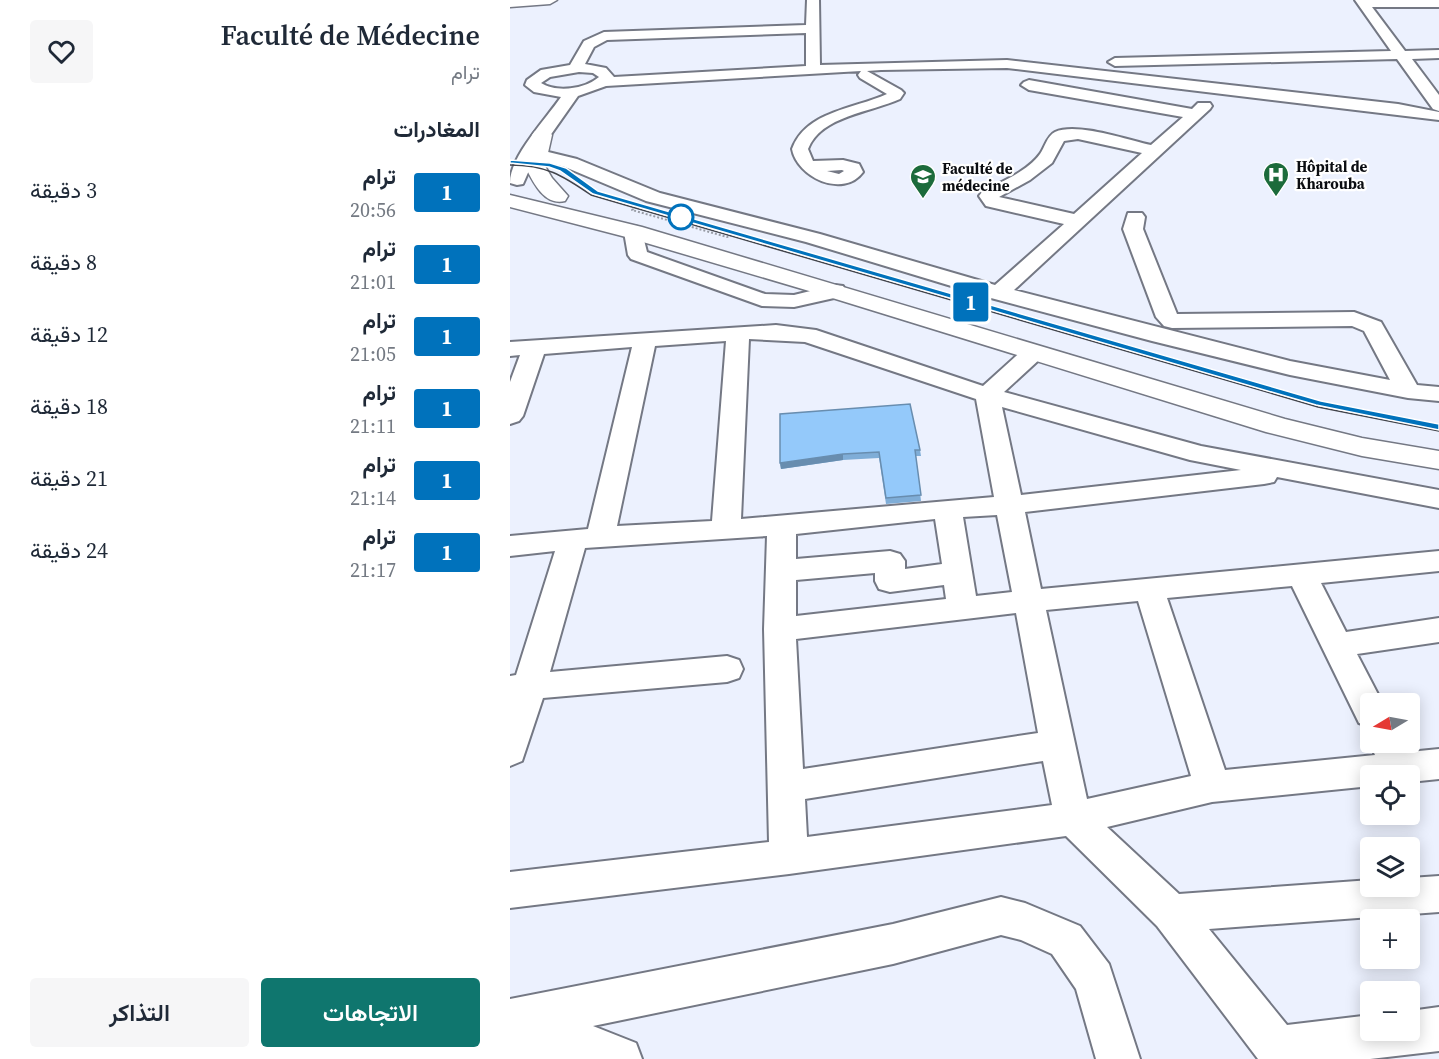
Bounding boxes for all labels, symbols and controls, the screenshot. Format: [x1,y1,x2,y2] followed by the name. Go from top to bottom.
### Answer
[221,16,480,54] text: Faculté de Médecine
[30,20,93,83] button: heart
[451,58,480,86] text: ترام
[394,114,480,144] text: المغادرات
[1296,156,1368,194] place label: Hôpital de Kharouba
[942,158,1013,196] place label: Faculté de médecine
[1261,160,1291,198] hospital icon: Hôpital de Kharouba
[363,161,396,191] text: ترام
[908,162,938,200] school or university icon: Faculté de médecine
[30,175,97,205] text: 3 دقيقة
[441,178,453,207] text: 1
[350,196,396,224] text: 20:56
[668,204,694,230] unlabelled marker
[363,233,396,263] text: ترام
[30,247,97,277] text: 8 دقيقة
[441,250,453,279] text: 1
[350,268,396,296] text: 21:01
[952,282,990,322] line badge: 1
[965,288,977,317] text: 1
[363,305,396,335] text: ترام
[30,319,108,349] text: 12 دقيقة
[441,322,453,351] text: 1
[350,340,396,368] text: 21:05
[363,377,396,407] text: ترام
[30,391,108,421] text: 18 دقيقة
[441,394,453,423] text: 1
[350,412,396,440] text: 21:11
[363,449,396,479] text: ترام
[30,463,108,493] text: 21 دقيقة
[441,466,453,495] text: 1
[350,484,396,512] text: 21:14
[363,521,396,551] text: ترام
[30,535,108,565] text: 24 دقيقة
[441,538,453,567] text: 1
[350,556,396,584] text: 21:17
[1360,693,1420,753] north arrow
[1360,693,1420,1041] map controls
[1360,765,1420,825] button: locate
[1360,837,1420,897] button: layers
[1360,909,1420,969] button: +
[30,978,249,1047] button: التذاكر
[261,978,480,1047] button: الاتجاهات
[1360,981,1420,1041] button: −

